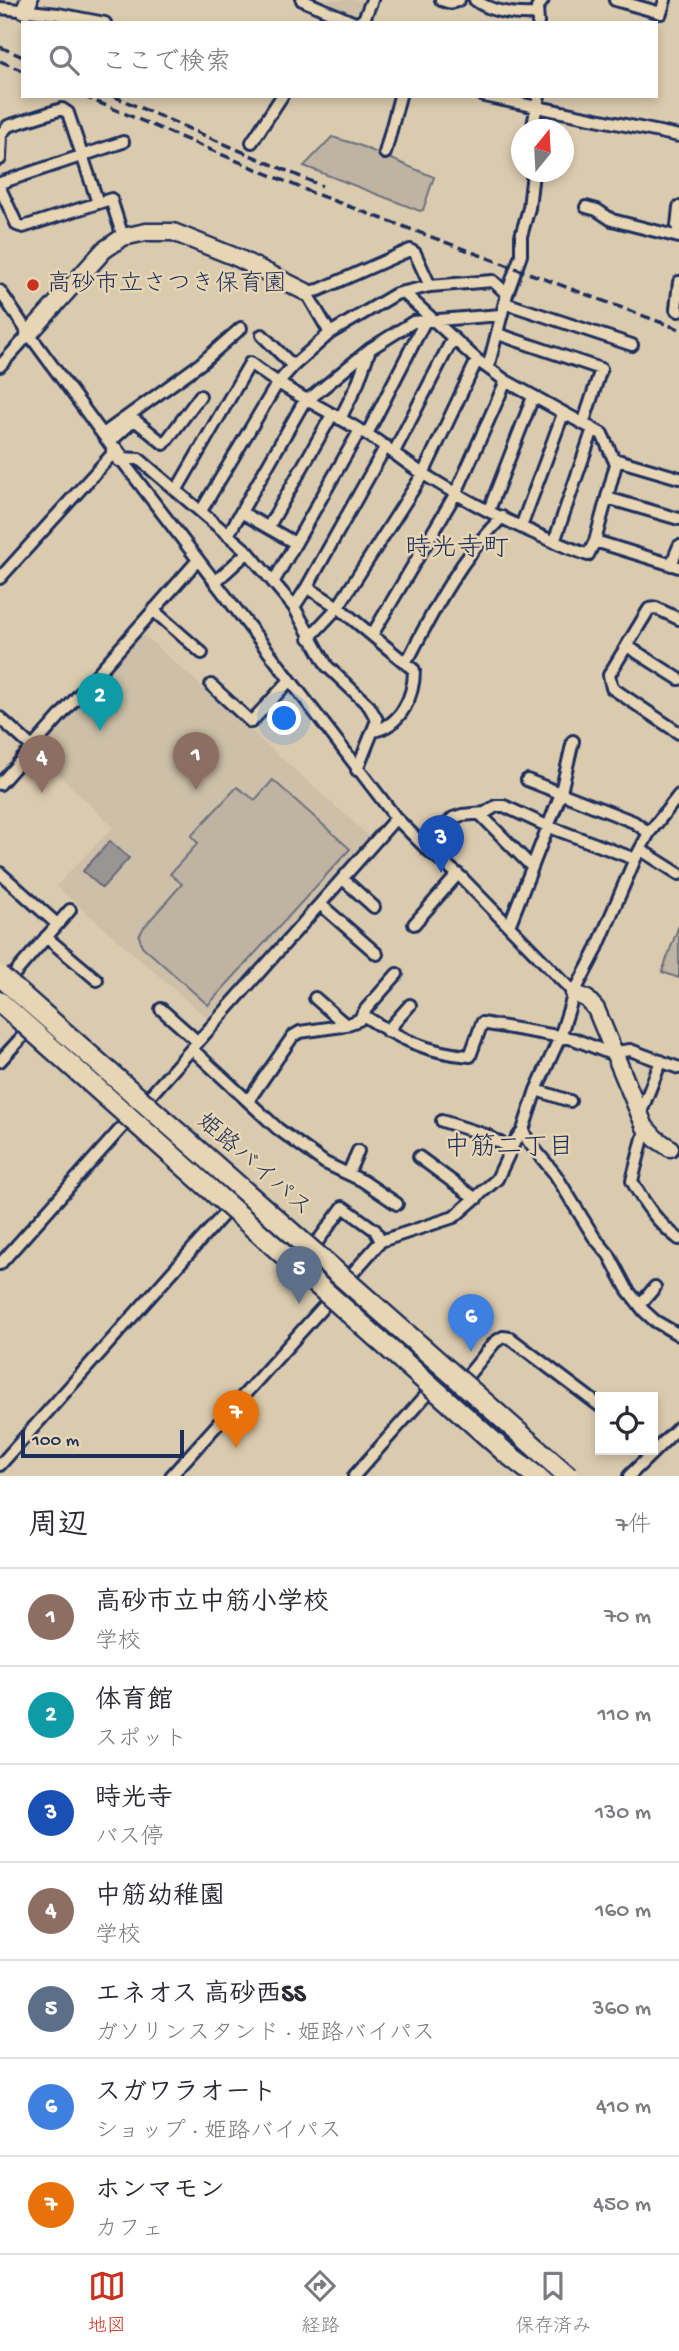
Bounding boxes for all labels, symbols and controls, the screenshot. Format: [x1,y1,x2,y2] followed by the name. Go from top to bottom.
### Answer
[21,21,658,98] search box
[45,41,83,79] icon: search
[101,49,231,80] text: ここで検索
[511,119,574,182] north arrow
[47,270,287,300] place label: 高砂市立さつき保育園
[25,277,41,293] marker: 高砂市立さつき保育園
[405,533,509,566] district label: 時光寺町
[77,673,123,731] pin: 2
[267,701,301,735] your location
[173,732,219,790] pin: 1
[19,735,65,793] pin: 4
[418,815,464,873] pin: 3
[189,1107,317,1224] street label: 姫路バイパス
[444,1132,574,1165] district label: 中筋二丁目
[276,1246,322,1304] pin: 5
[448,1294,494,1352] pin: 6
[213,1390,259,1448] pin: 7
[595,1392,658,1455] map controls
[595,1392,658,1455] button: locate
[21,1427,184,1459] scale bar
[32,1430,79,1453] text: 100 m
[28,1510,88,1545] text: 周辺
[616,1513,651,1540] text: 7件
[95,1589,329,1620] text: 高砂市立中筋小学校
[46,1604,56,1631] text: 1
[604,1604,651,1631] text: 70 m
[95,1629,141,1656] text: 学校
[95,1687,173,1718] text: 体育館
[45,1702,57,1729] text: 2
[598,1702,651,1729] text: 110 m
[95,1727,187,1754] text: スポット
[95,1785,173,1816] text: 時光寺
[45,1800,57,1827] text: 3
[595,1800,651,1827] text: 130 m
[95,1825,164,1852] text: バス停
[95,1883,225,1914] text: 中筋幼稚園
[46,1898,56,1925] text: 4
[595,1898,651,1925] text: 160 m
[95,1923,141,1950] text: 学校
[95,1981,306,2012] text: エネオス 高砂西SS
[45,1996,57,2023] text: 5
[593,1996,651,2023] text: 360 m
[95,2021,435,2048] text: ガソリンスタンド · 姫路バイパス
[95,2079,277,2110] text: スガワラオート
[45,2094,57,2121] text: 6
[596,2094,651,2121] text: 410 m
[95,2119,342,2146] text: ショップ · 姫路バイパス
[95,2177,225,2208] text: ホンマモン
[45,2192,57,2219] text: 7
[593,2192,651,2219] text: 450 m
[95,2217,164,2244] text: カフェ
[88,2267,126,2339] tab: 地図
[301,2267,339,2339] tab: 経路
[515,2267,591,2339] tab: 保存済み

